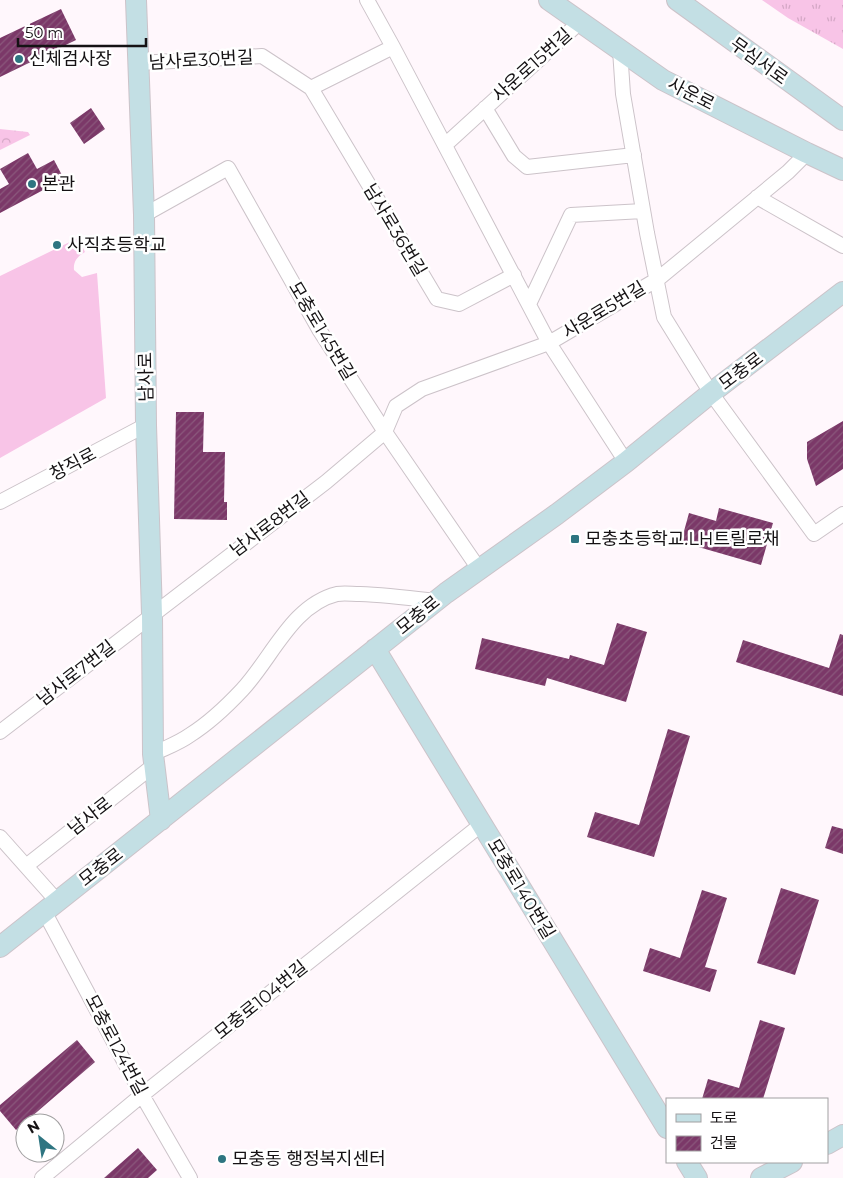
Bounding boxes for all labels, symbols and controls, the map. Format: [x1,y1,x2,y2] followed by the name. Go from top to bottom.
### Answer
[18,15,145,47] scale bar
[25,23,63,42] text: 50 m
[488,24,576,106] street label: 사운로15번길
[726,33,792,89] street label: 무심서로
[148,46,254,74] street label: 남사로30번길
[29,48,112,70] place label: 신체검사장
[13,53,25,65] marker: 신체검사장
[664,73,718,115] street label: 사운로
[42,173,76,195] place label: 본관
[26,178,38,190] marker: 본관
[359,180,431,280] street label: 남사로36번길
[67,234,166,256] place label: 사직초등학교
[51,239,63,251] marker: 사직초등학교
[558,277,650,343] street label: 사운로5번길
[284,278,360,384] street label: 모충로145번길
[715,347,767,395] street label: 모충로
[135,352,157,402] street label: 남사로
[46,443,100,485] street label: 창직로
[226,487,314,561] street label: 남사로8번길
[585,528,780,550] place label: 모충초등학교.LH트릴로채
[569,533,581,545] marker: 모충초등학교.LH트릴로채
[392,591,444,639] street label: 모충로
[32,636,120,710] street label: 남사로7번길
[64,792,116,840] street label: 남사로
[482,835,560,943] street label: 모충로140번길
[75,843,127,891] street label: 모충로
[210,956,312,1044] street label: 모충로104번길
[80,991,152,1099] street label: 모충로124번길
[666,1098,828,1163] legend
[710,1108,738,1127] text: 도로
[15,1113,65,1163] north arrow
[24,1116,43,1137] text: N
[710,1133,738,1152] text: 건물
[232,1148,386,1170] place label: 모충동 행정복지센터
[216,1153,228,1165] marker: 모충동 행정복지센터

